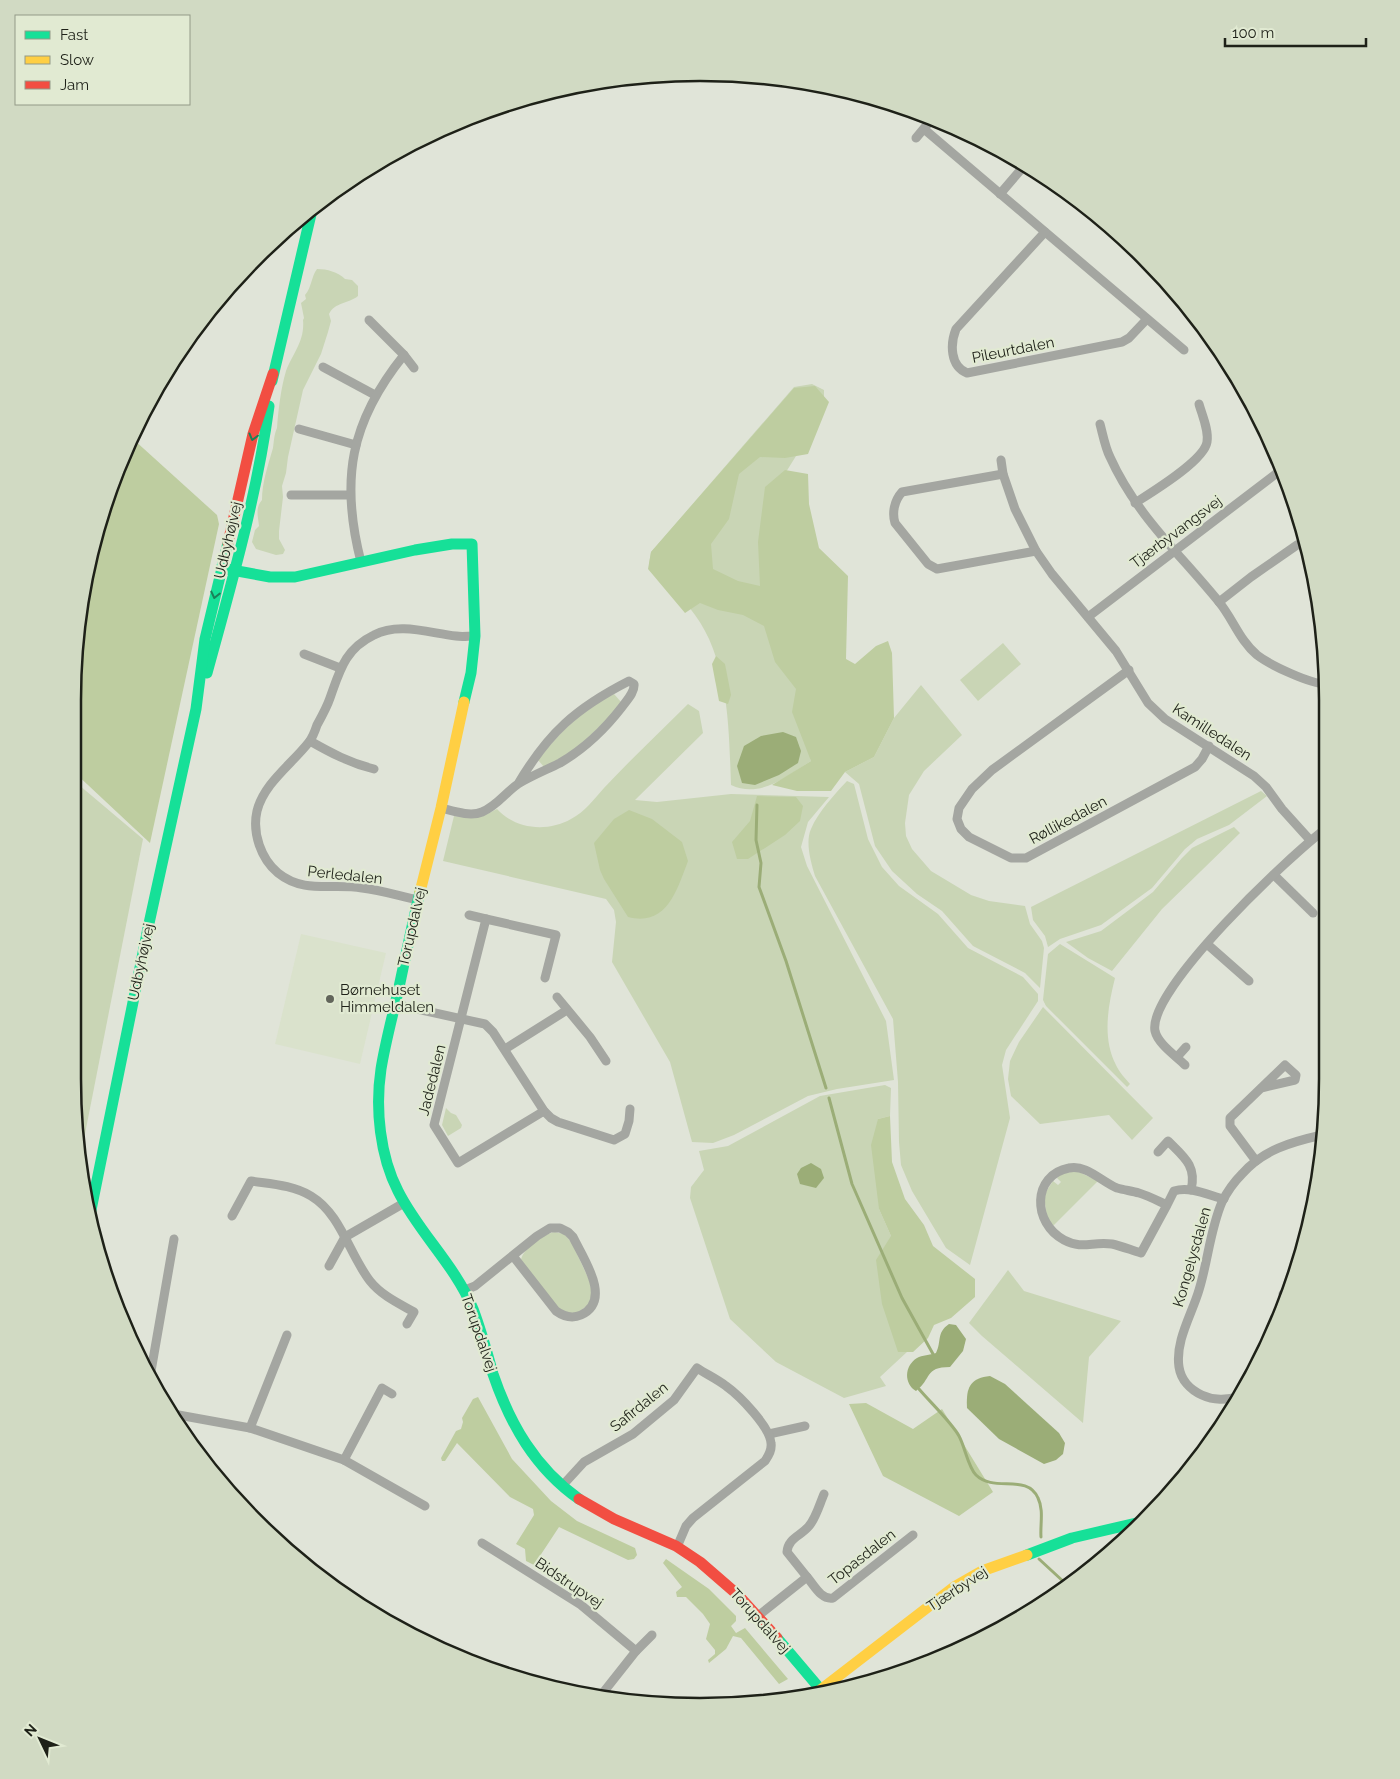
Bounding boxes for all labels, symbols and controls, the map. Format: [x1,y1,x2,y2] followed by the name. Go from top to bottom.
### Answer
[15,15,190,105] legend
[1225,15,1366,47] scale bar
[1232,24,1274,42] text: 100 m
[60,26,88,44] text: Fast
[60,51,94,69] text: Slow
[60,76,89,94] text: Jam
[970,333,1056,367] street label: Pileurtdalen
[248,432,259,441] one-way arrow
[1127,492,1225,572] street label: Tjærbyvangsvej
[210,500,246,580] street label: Udbyhøjvej
[210,590,221,599] one-way arrow
[1169,700,1255,764] street label: Kamilledalen
[1026,792,1110,848] street label: Røllikedalen
[307,862,383,888] street label: Perledalen
[394,885,430,969] street label: Torupdalvej
[124,922,158,1002] street label: Udbyhøjvej
[340,981,434,1016] place label: Børnehuset Himmeldalen
[324,993,336,1005] marker: Børnehuset Himmeldalen
[414,1043,450,1117] street label: Jadedalen
[1169,1205,1215,1309] street label: Kongelysdalen
[457,1292,501,1374] street label: Torupdalvej
[607,1378,671,1436] street label: Safirdalen
[825,1525,899,1589] street label: Topasdalen
[532,1554,606,1612] street label: Bidstrupvej
[923,1563,991,1615] street label: Tjærbyvej
[726,1585,794,1657] street label: Torupdalvej
[15,1714,65,1764] north arrow
[21,1721,40,1739] text: N

